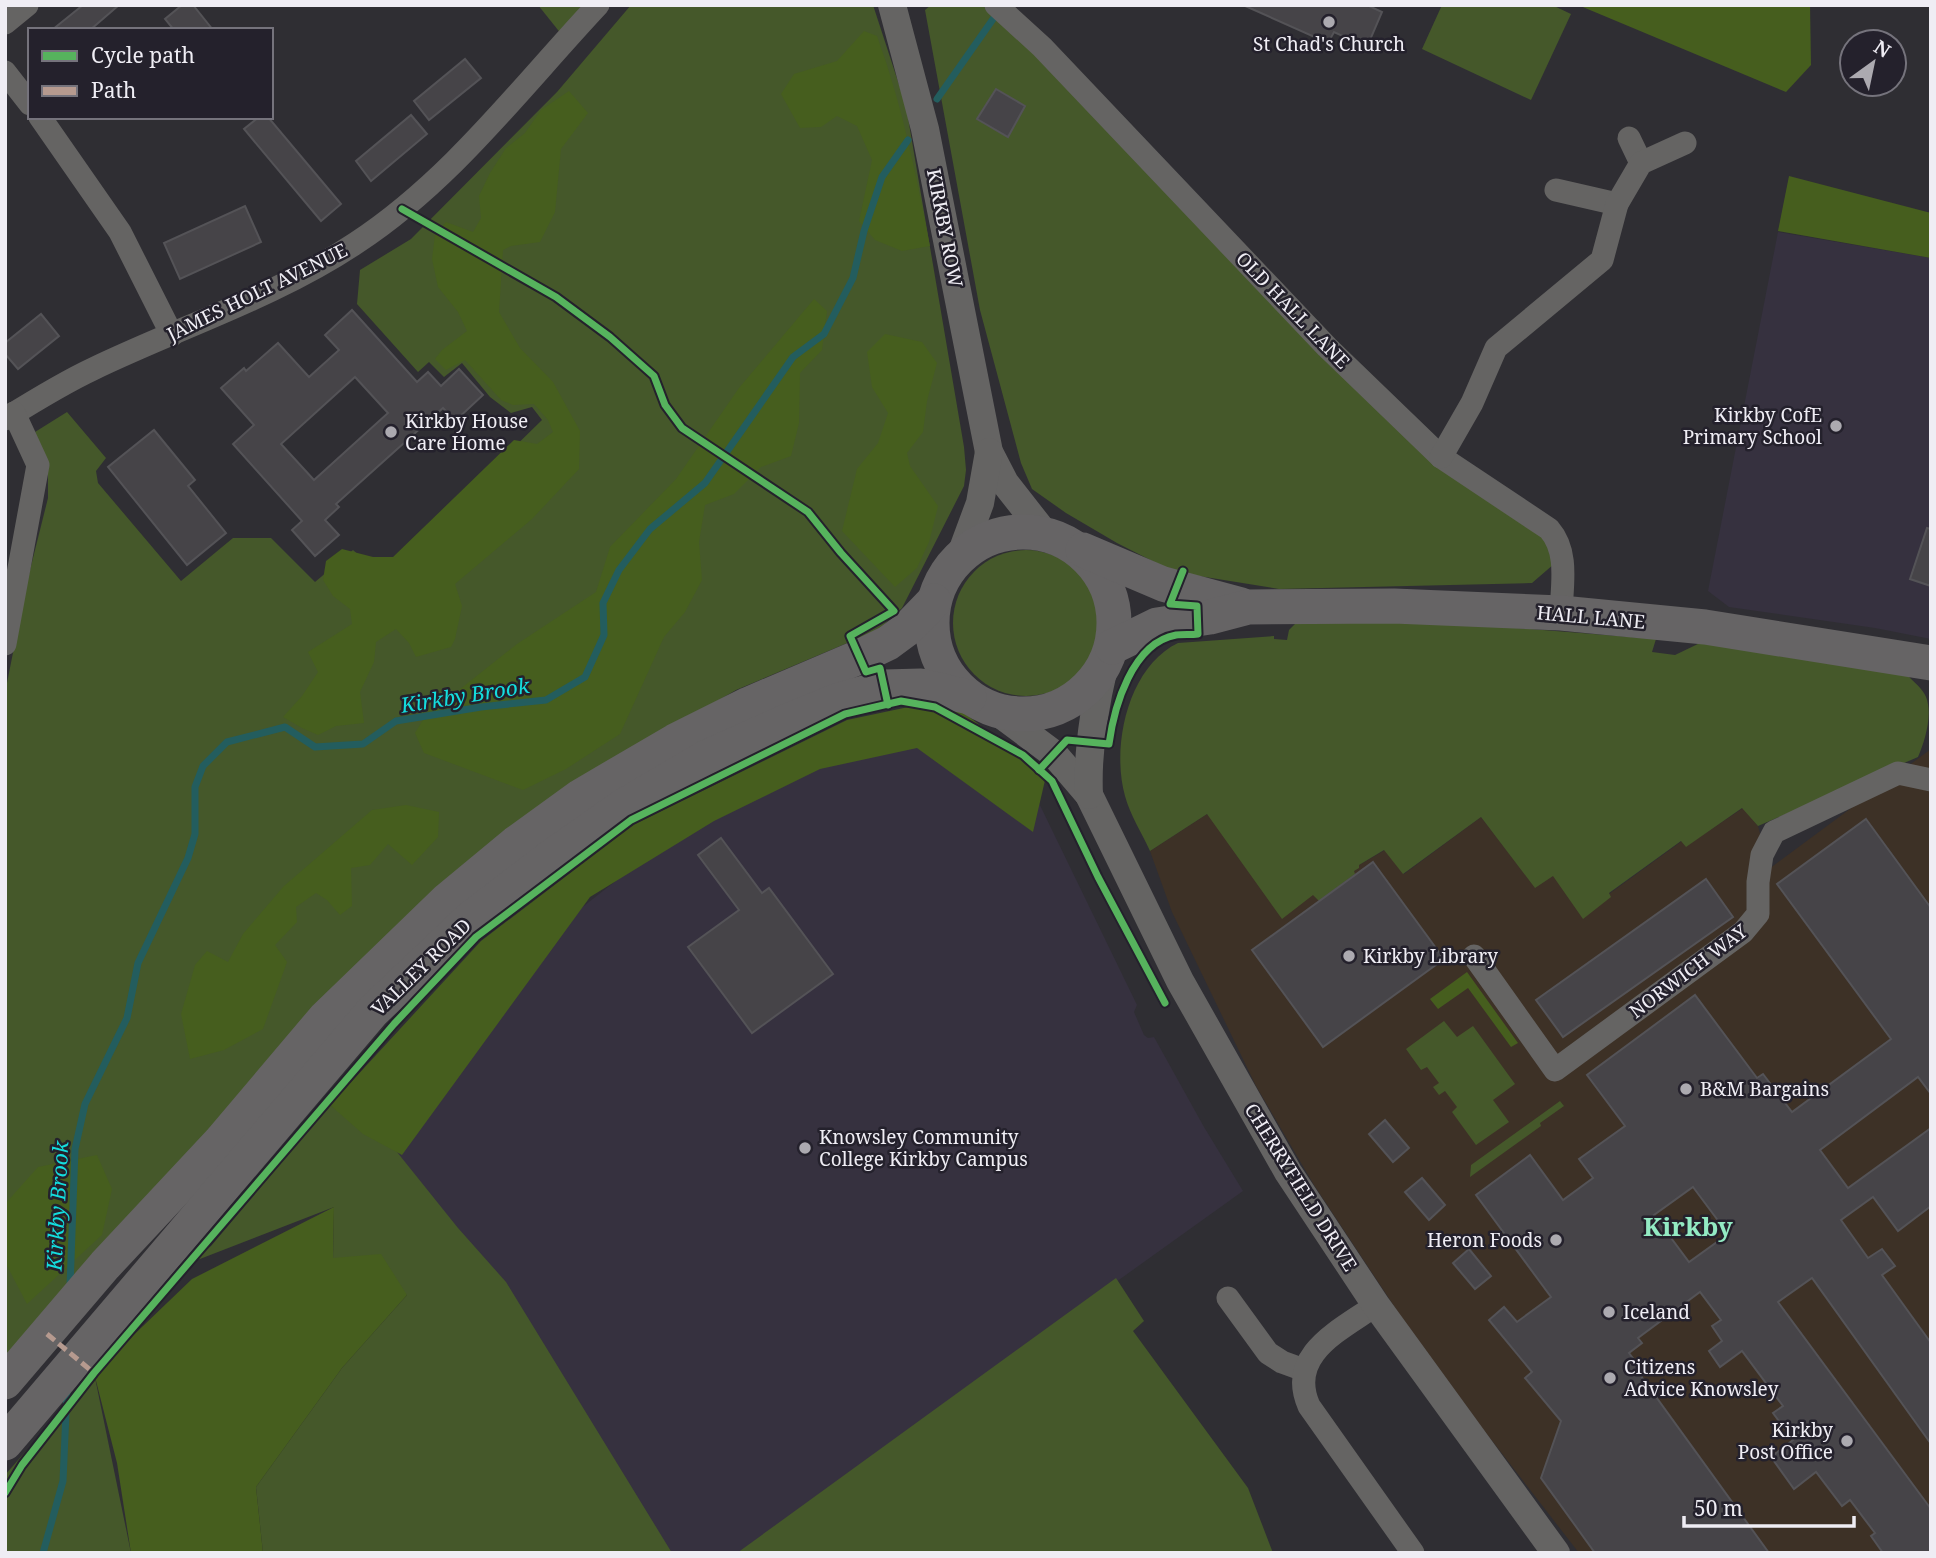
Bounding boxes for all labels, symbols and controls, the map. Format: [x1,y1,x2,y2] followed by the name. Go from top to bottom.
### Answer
[1321,14,1337,30] marker: St Chad's Church
[28,28,273,119] legend
[1838,28,1908,98] north arrow
[1253,31,1405,57] place label: St Chad's Church
[1869,34,1896,64] text: N
[91,41,195,69] text: Cycle path
[91,76,136,104] text: Path
[921,167,969,290] street label: KIRKBY ROW
[161,237,352,347] street label: JAMES HOLT AVENUE
[1230,246,1356,374] street label: OLD HALL LANE
[1683,402,1822,450] place label: Kirkby CofE Primary School
[405,408,528,456] place label: Kirkby House Care Home
[1828,418,1844,434] marker: Kirkby CofE Primary School
[383,424,399,440] marker: Kirkby House Care Home
[1536,599,1646,635] street label: HALL LANE
[398,671,532,719] water label: Kirkby Brook
[365,913,477,1021] street label: VALLEY ROAD
[1624,918,1752,1024] street label: NORWICH WAY
[1363,943,1498,969] place label: Kirkby Library
[1341,948,1357,964] marker: Kirkby Library
[1700,1076,1829,1102] place label: B&M Bargains
[1678,1081,1694,1097] marker: B&M Bargains
[1239,1098,1363,1276] street label: CHERRYFIELD DRIVE
[819,1124,1028,1172] place label: Knowsley Community College Kirkby Campus
[40,1139,74,1273] water label: Kirkby Brook
[797,1140,813,1156] marker: Knowsley Community College Kirkby Campus
[1643,1208,1734,1244] district label: Kirkby
[1427,1227,1542,1253] place label: Heron Foods
[1548,1232,1564,1248] marker: Heron Foods
[1623,1299,1690,1325] place label: Iceland
[1601,1304,1617,1320] marker: Iceland
[1624,1354,1779,1402] place label: Citizens Advice Knowsley
[1602,1370,1618,1386] marker: Citizens Advice Knowsley
[1738,1417,1833,1465] place label: Kirkby Post Office
[1839,1433,1855,1449] marker: Kirkby Post Office
[1684,1484,1854,1528] scale bar
[1694,1494,1743,1522] text: 50 m

